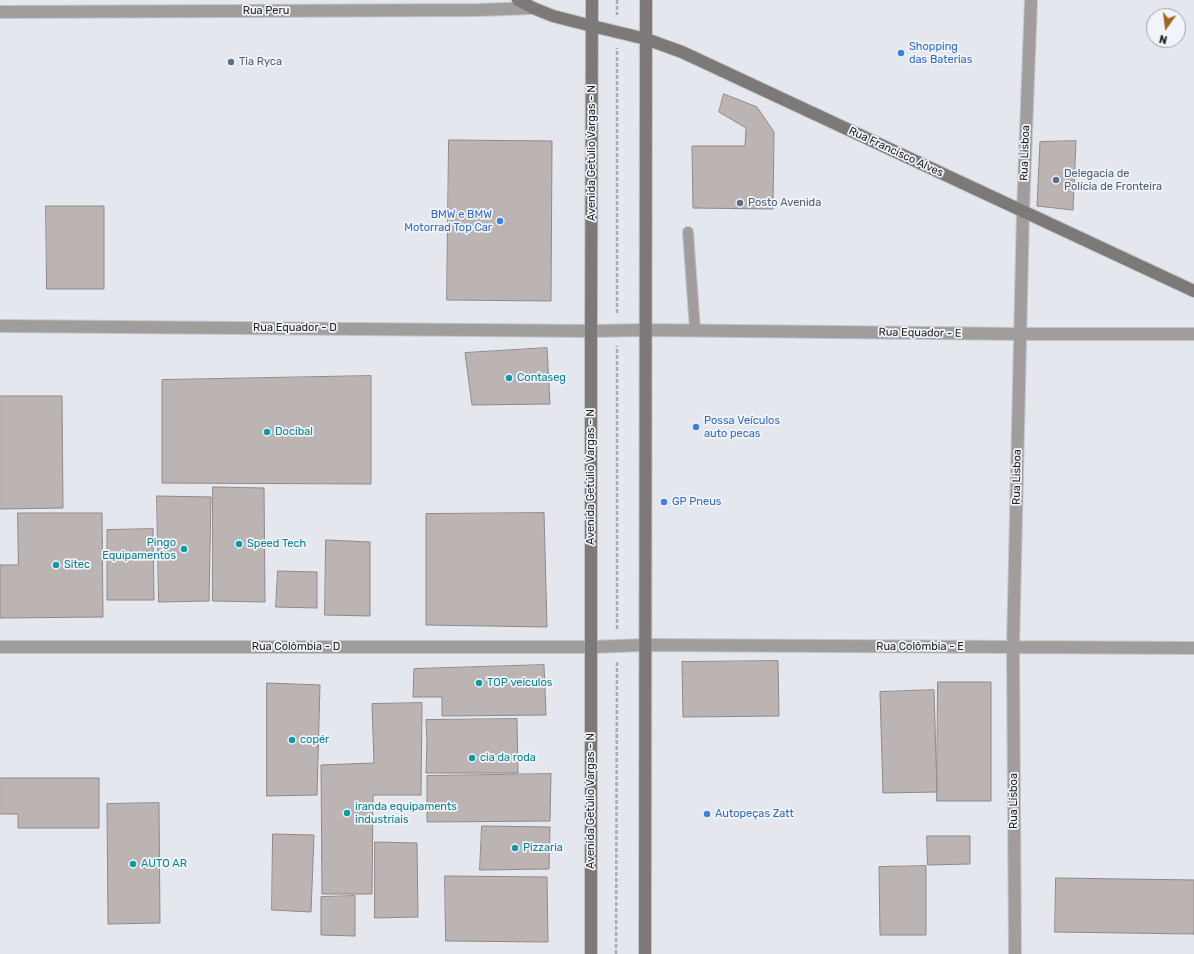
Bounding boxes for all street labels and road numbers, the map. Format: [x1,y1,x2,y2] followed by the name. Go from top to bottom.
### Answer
[243,4,289,18] street label: Rua Peru
[585,85,599,221] street label: Avenida Getúlio Vargas - N
[847,124,945,180] street label: Rua Francisco Alves
[1017,125,1033,181] street label: Rua Lisboa
[253,321,337,335] street label: Rua Equador - D
[878,326,962,340] street label: Rua Equador - E
[584,409,598,545] street label: Avenida Getúlio Vargas - N
[1010,449,1024,505] street label: Rua Lisboa
[252,640,340,654] street label: Rua Colômbia - D
[876,640,964,654] street label: Rua Colômbia - E
[584,733,598,869] street label: Avenida Getúlio Vargas - N
[1007,773,1021,829] street label: Rua Lisboa

